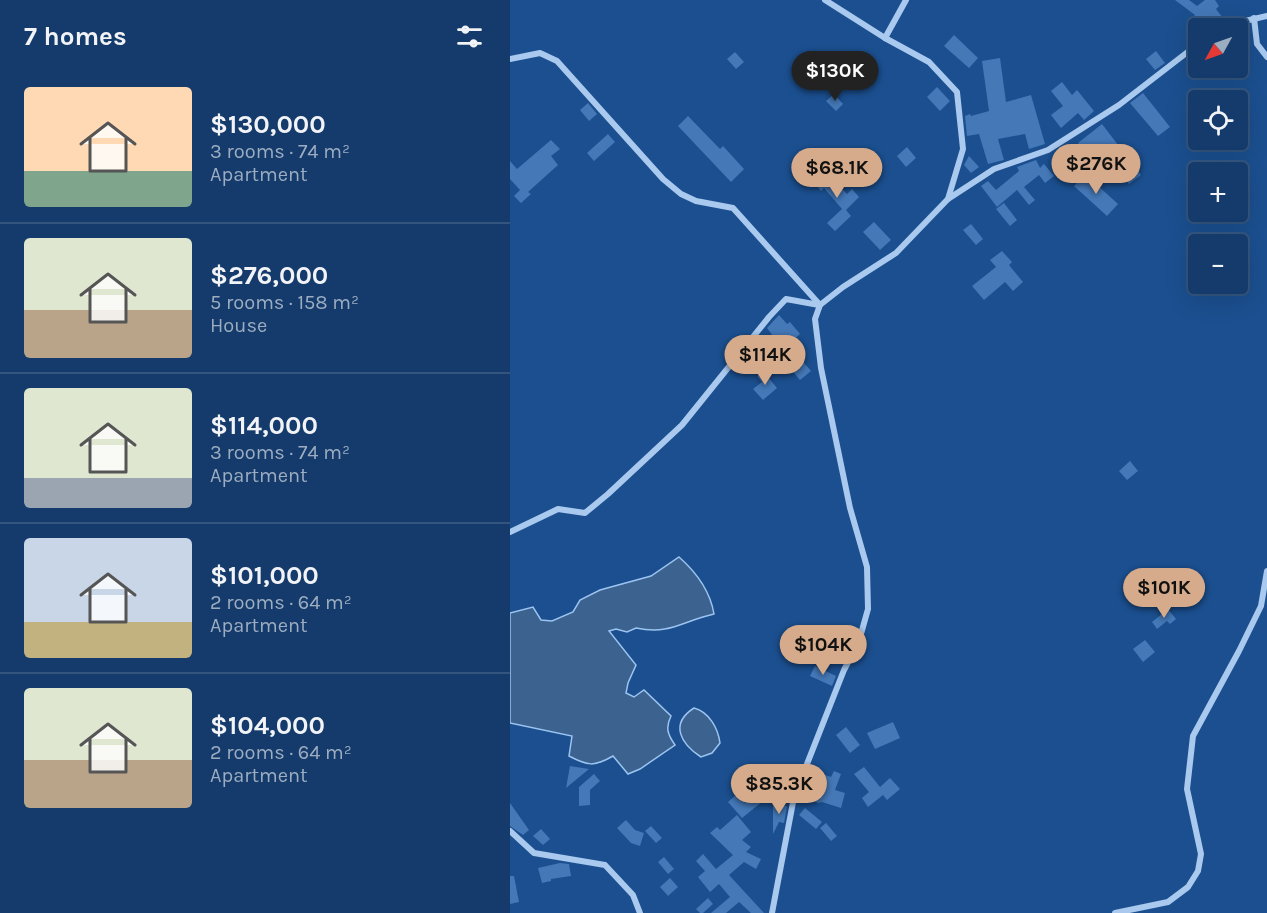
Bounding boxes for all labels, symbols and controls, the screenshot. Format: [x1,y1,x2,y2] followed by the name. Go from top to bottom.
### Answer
[1188,18,1248,78] north arrow
[1188,18,1248,294] map controls
[453,20,486,53] icon: filters
[24,21,127,52] text: 7 homes
[793,51,877,102] pin: $130K
[805,59,865,82] text: $130K
[1188,90,1248,150] button: locate
[210,109,326,140] text: $130,000
[72,111,144,183] icon: home
[210,140,350,163] text: 3 rooms · 74 m²
[1054,144,1138,195] pin: $276K
[788,148,886,199] pin: $68.1K
[1065,152,1127,175] text: $276K
[805,156,869,179] text: $68.1K
[1188,162,1248,222] button: +
[210,163,308,186] text: Apartment
[1188,234,1248,294] button: −
[210,260,328,291] text: $276,000
[72,262,144,334] icon: home
[210,291,359,314] text: 5 rooms · 158 m²
[210,314,267,337] text: House
[723,335,807,386] pin: $114K
[738,343,792,366] text: $114K
[210,410,318,441] text: $114,000
[72,412,144,484] icon: home
[210,441,350,464] text: 3 rooms · 74 m²
[210,464,308,487] text: Apartment
[210,560,319,591] text: $101,000
[72,562,144,634] icon: home
[1122,568,1206,619] pin: $101K
[1137,576,1191,599] text: $101K
[210,591,352,614] text: 2 rooms · 64 m²
[210,614,308,637] text: Apartment
[781,625,865,676] pin: $104K
[794,633,852,656] text: $104K
[210,710,325,741] text: $104,000
[72,712,144,784] icon: home
[210,741,352,764] text: 2 rooms · 64 m²
[210,764,308,787] text: Apartment
[730,764,828,815] pin: $85.3K
[745,772,813,795] text: $85.3K

